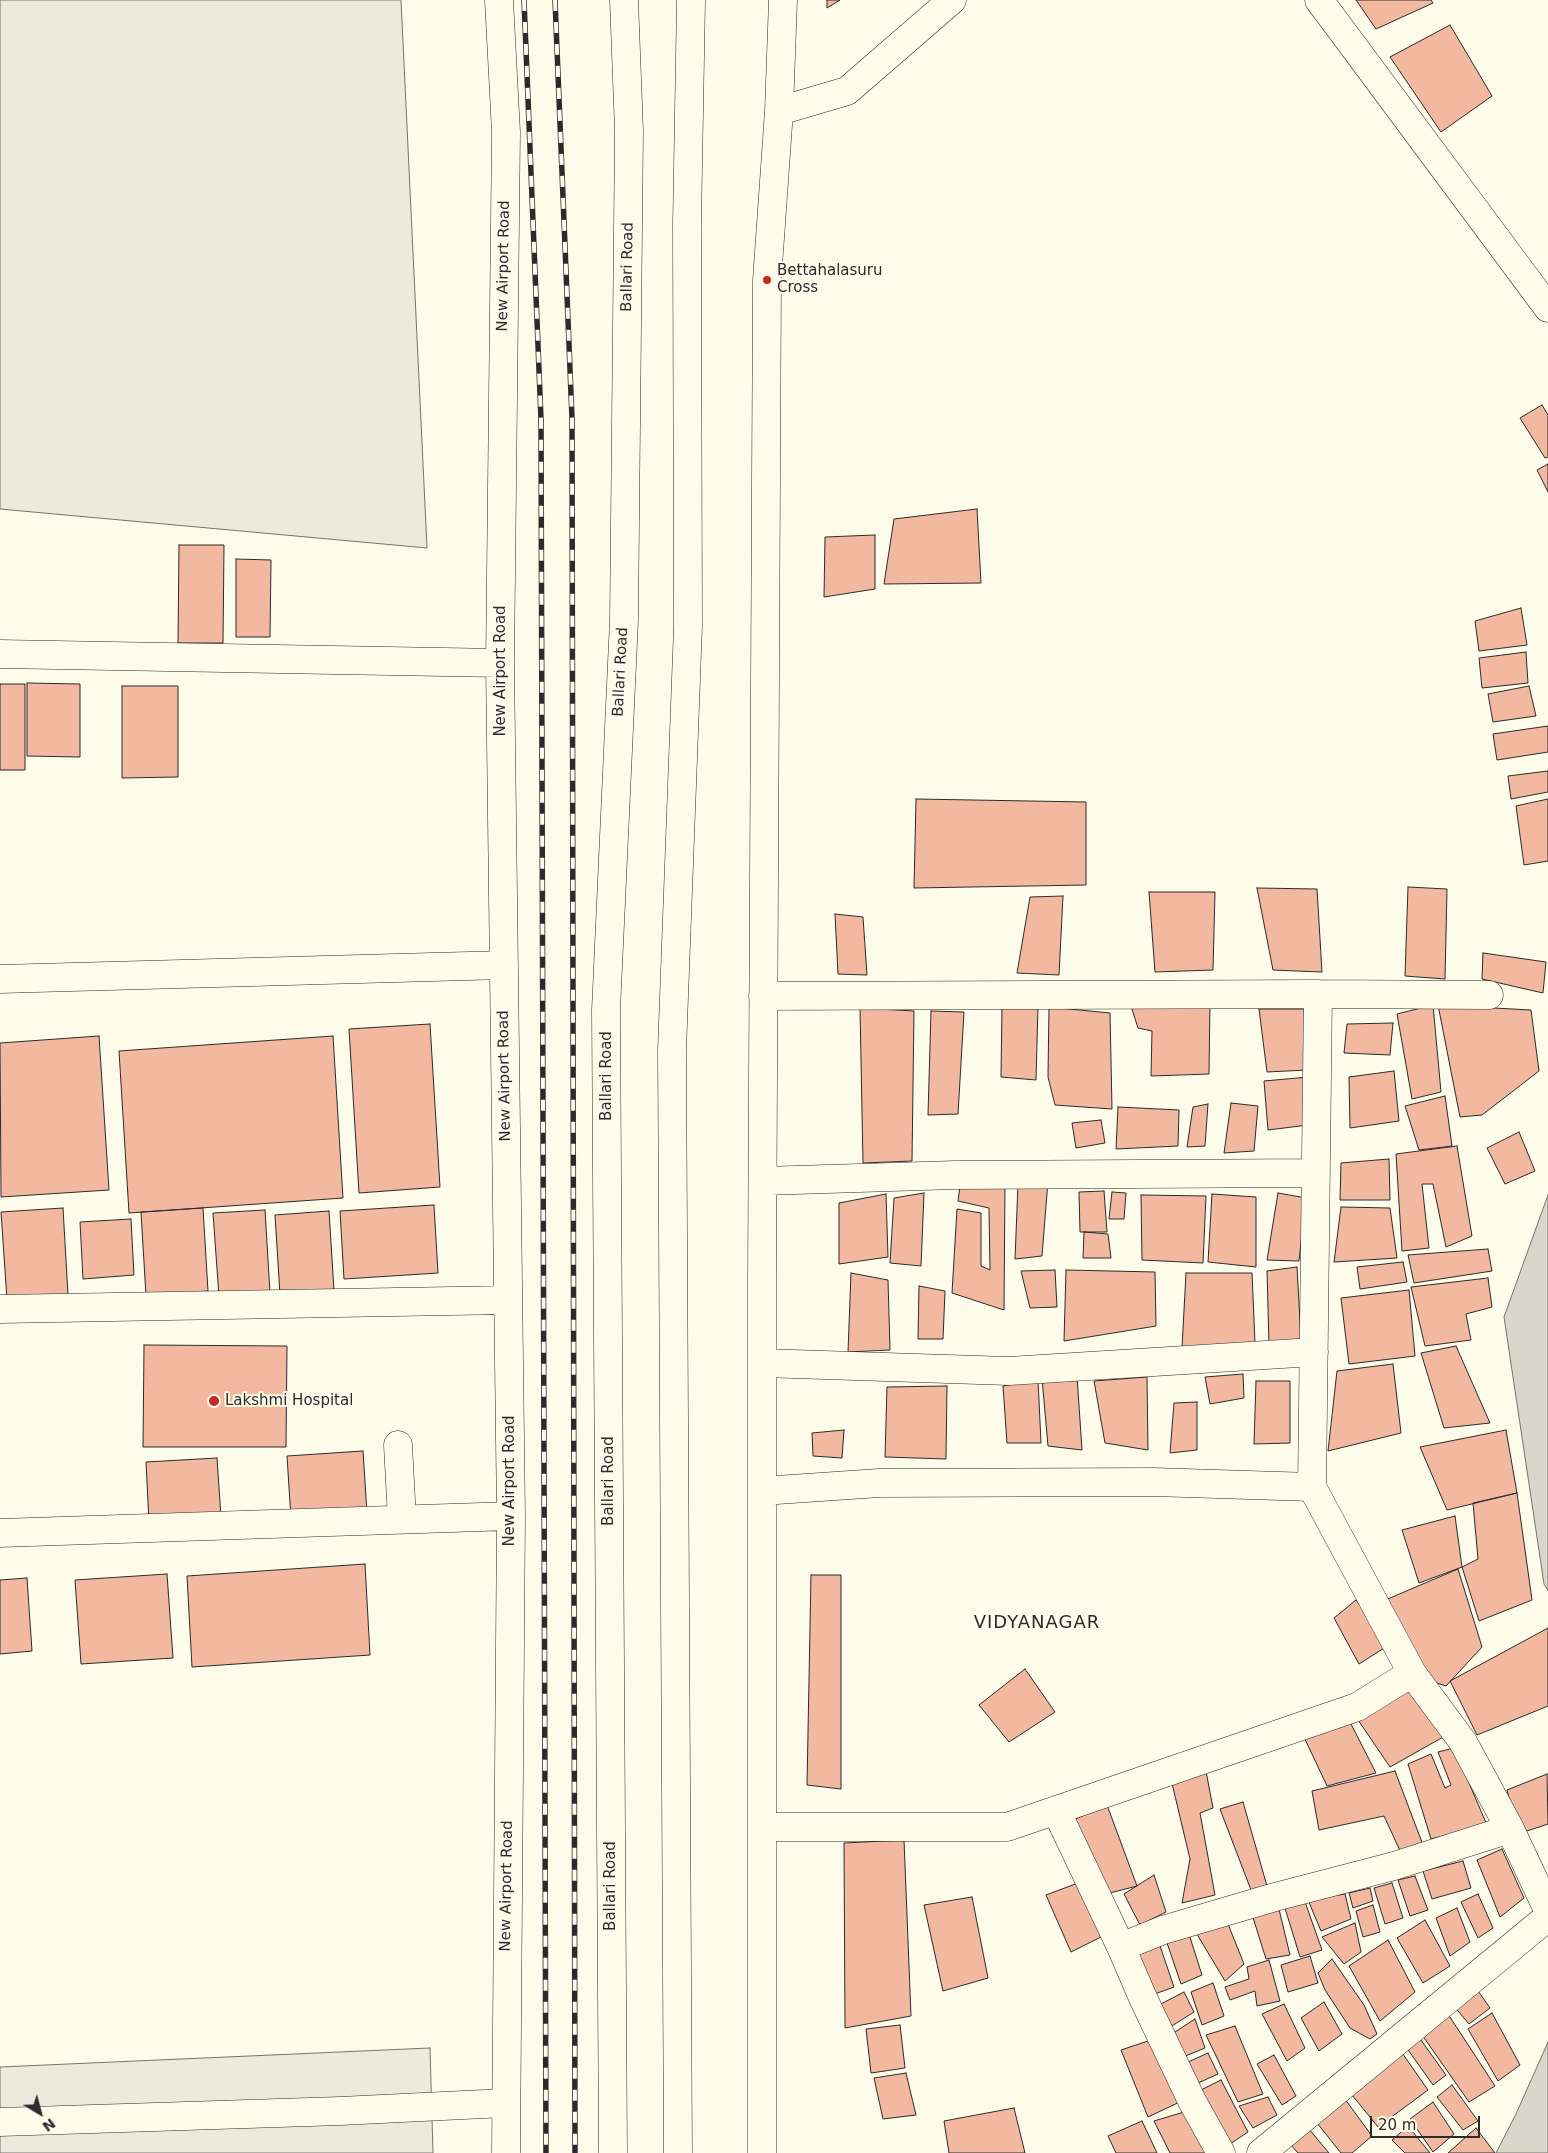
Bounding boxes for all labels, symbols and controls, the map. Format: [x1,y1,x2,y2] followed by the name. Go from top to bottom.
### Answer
[494,200,514,332] street label: New Airport Road
[618,222,638,312] street label: Ballari Road
[777,262,883,297] place label: Bettahalasuru Cross
[761,274,773,286] marker: Bettahalasuru Cross
[492,605,510,737] street label: New Airport Road
[610,627,632,717] street label: Ballari Road
[495,1010,515,1142] street label: New Airport Road
[598,1031,616,1121] street label: Ballari Road
[225,1392,353,1410] place label: Lakshmi Hospital
[207,1394,221,1408] marker: Lakshmi Hospital
[501,1415,519,1547] street label: New Airport Road
[600,1436,618,1526] street label: Ballari Road
[972,1612,1102,1634] district label: VIDYANAGAR
[497,1820,517,1952] street label: New Airport Road
[602,1841,620,1931] street label: Ballari Road
[15,2088,65,2138] north arrow
[1373,2106,1483,2138] scale bar
[40,2115,59,2135] text: N
[1378,2116,1416,2134] text: 20 m

